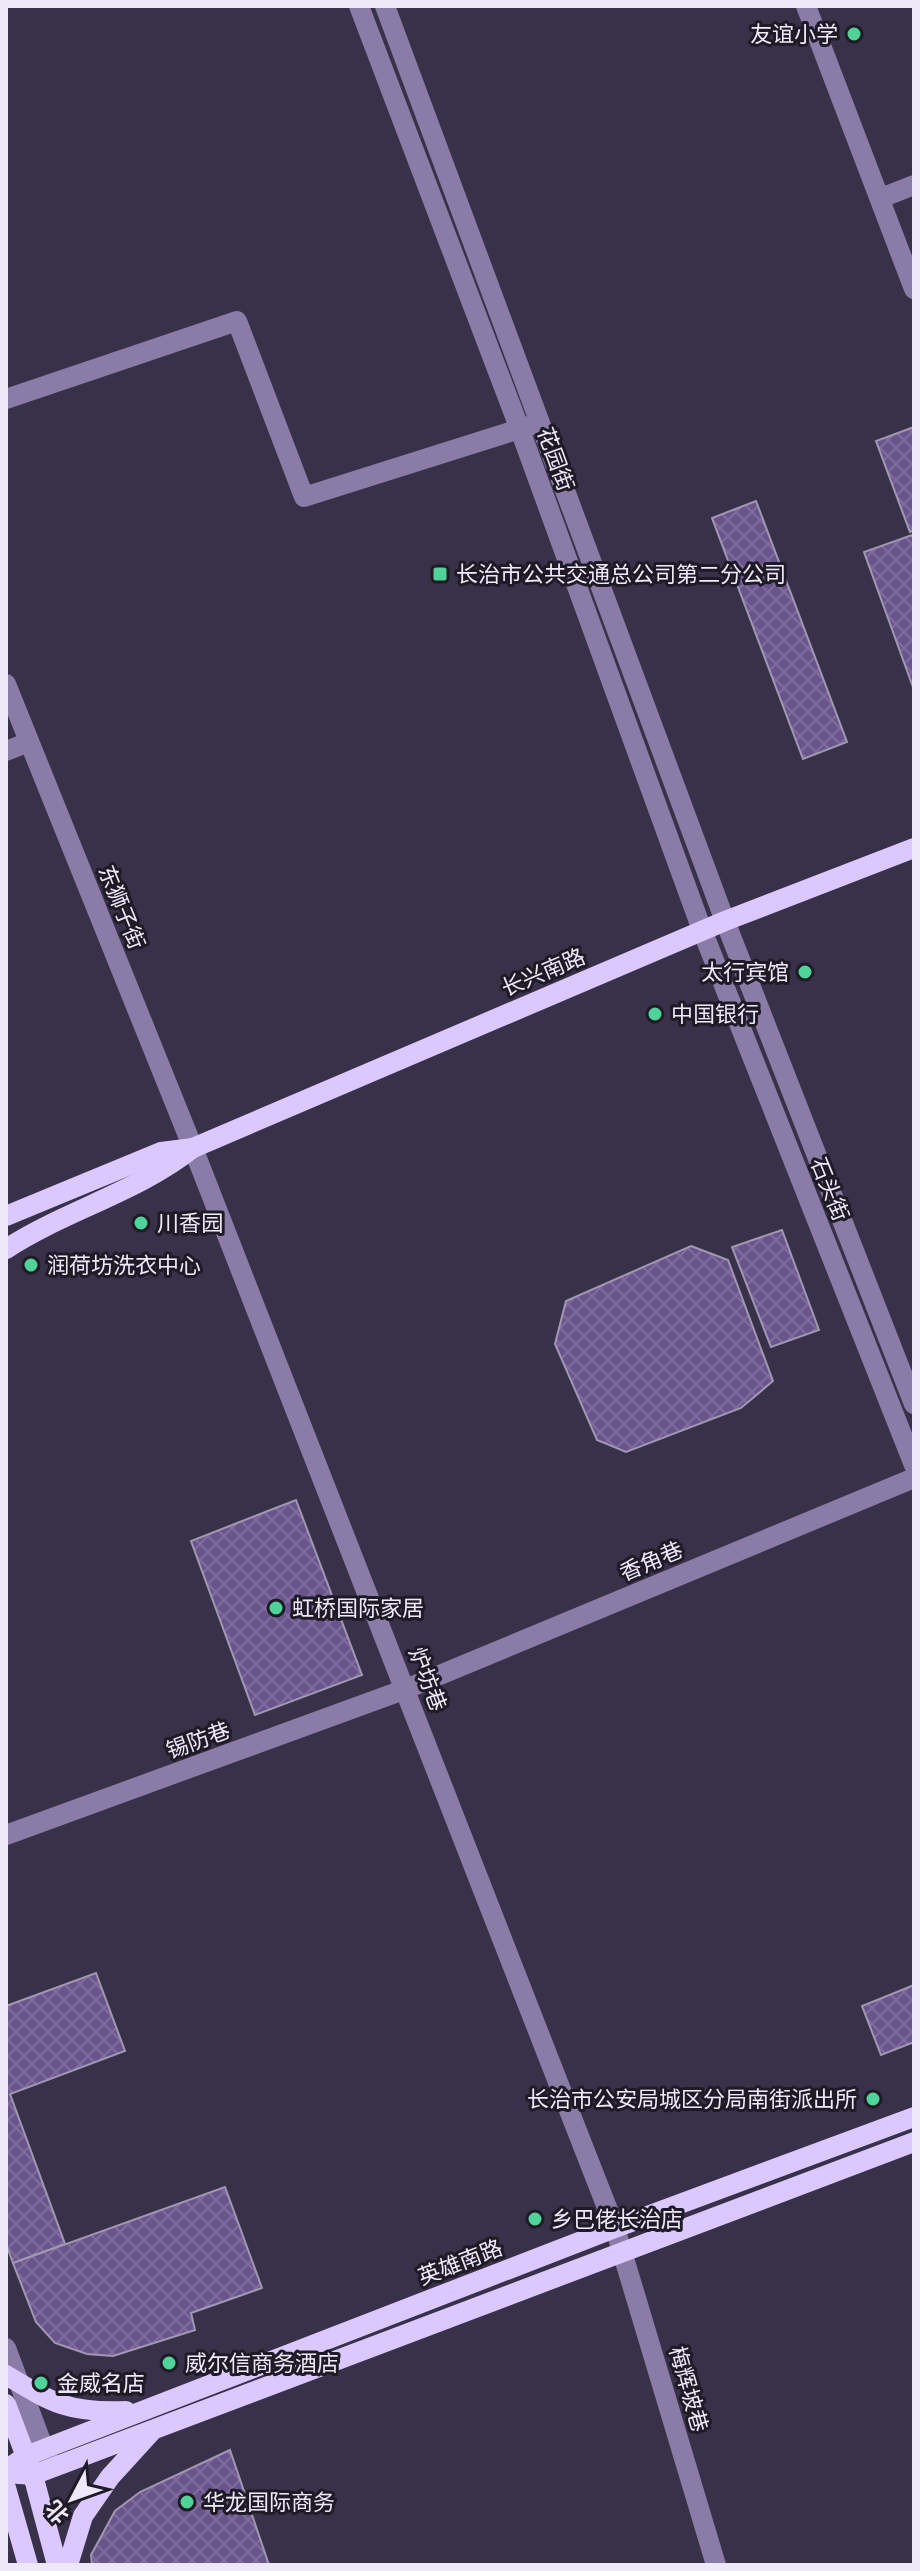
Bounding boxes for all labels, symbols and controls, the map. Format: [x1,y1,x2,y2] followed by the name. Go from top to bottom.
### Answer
[750,22,838,47] place label: 友谊小学
[845,25,863,43] marker: 友谊小学
[532,424,579,494] street label: 花园街
[456,562,786,587] place label: 长治市公共交通总公司第二分公司
[431,565,449,583] marker: 长治市公共交通总公司第二分公司
[93,862,150,953] street label: 东狮子街
[498,944,589,1001] street label: 长兴南路
[701,960,789,985] place label: 太行宾馆
[796,963,814,981] marker: 太行宾馆
[671,1002,759,1027] place label: 中国银行
[646,1005,664,1023] marker: 中国银行
[806,1154,853,1224] street label: 石头街
[157,1211,223,1236] place label: 川香园
[132,1214,150,1232] marker: 川香园
[47,1253,201,1278] place label: 润荷坊洗衣中心
[22,1256,40,1274] marker: 润荷坊洗衣中心
[616,1537,686,1586] street label: 香角巷
[292,1596,424,1621] place label: 虹桥国际家居
[267,1599,285,1617] marker: 虹桥国际家居
[404,1644,451,1714] street label: 炉坊巷
[163,1717,233,1764] street label: 锡防巷
[527,2087,857,2112] place label: 长治市公安局城区分局南街派出所
[864,2090,882,2108] marker: 长治市公安局城区分局南街派出所
[551,2207,683,2232] place label: 乡巴佬长治店
[526,2210,544,2228] marker: 乡巴佬长治店
[415,2235,506,2290] street label: 英雄南路
[664,2343,713,2435] street label: 梅辉坡巷
[185,2351,339,2376] place label: 威尔信商务酒店
[160,2354,178,2372] marker: 威尔信商务酒店
[57,2371,145,2396] place label: 金威名店
[32,2374,50,2392] marker: 金威名店
[32,2459,112,2539] north arrow
[203,2490,335,2515] place label: 华龙国际商务
[178,2493,196,2511] marker: 华龙国际商务
[41,2495,74,2528] text: 北

